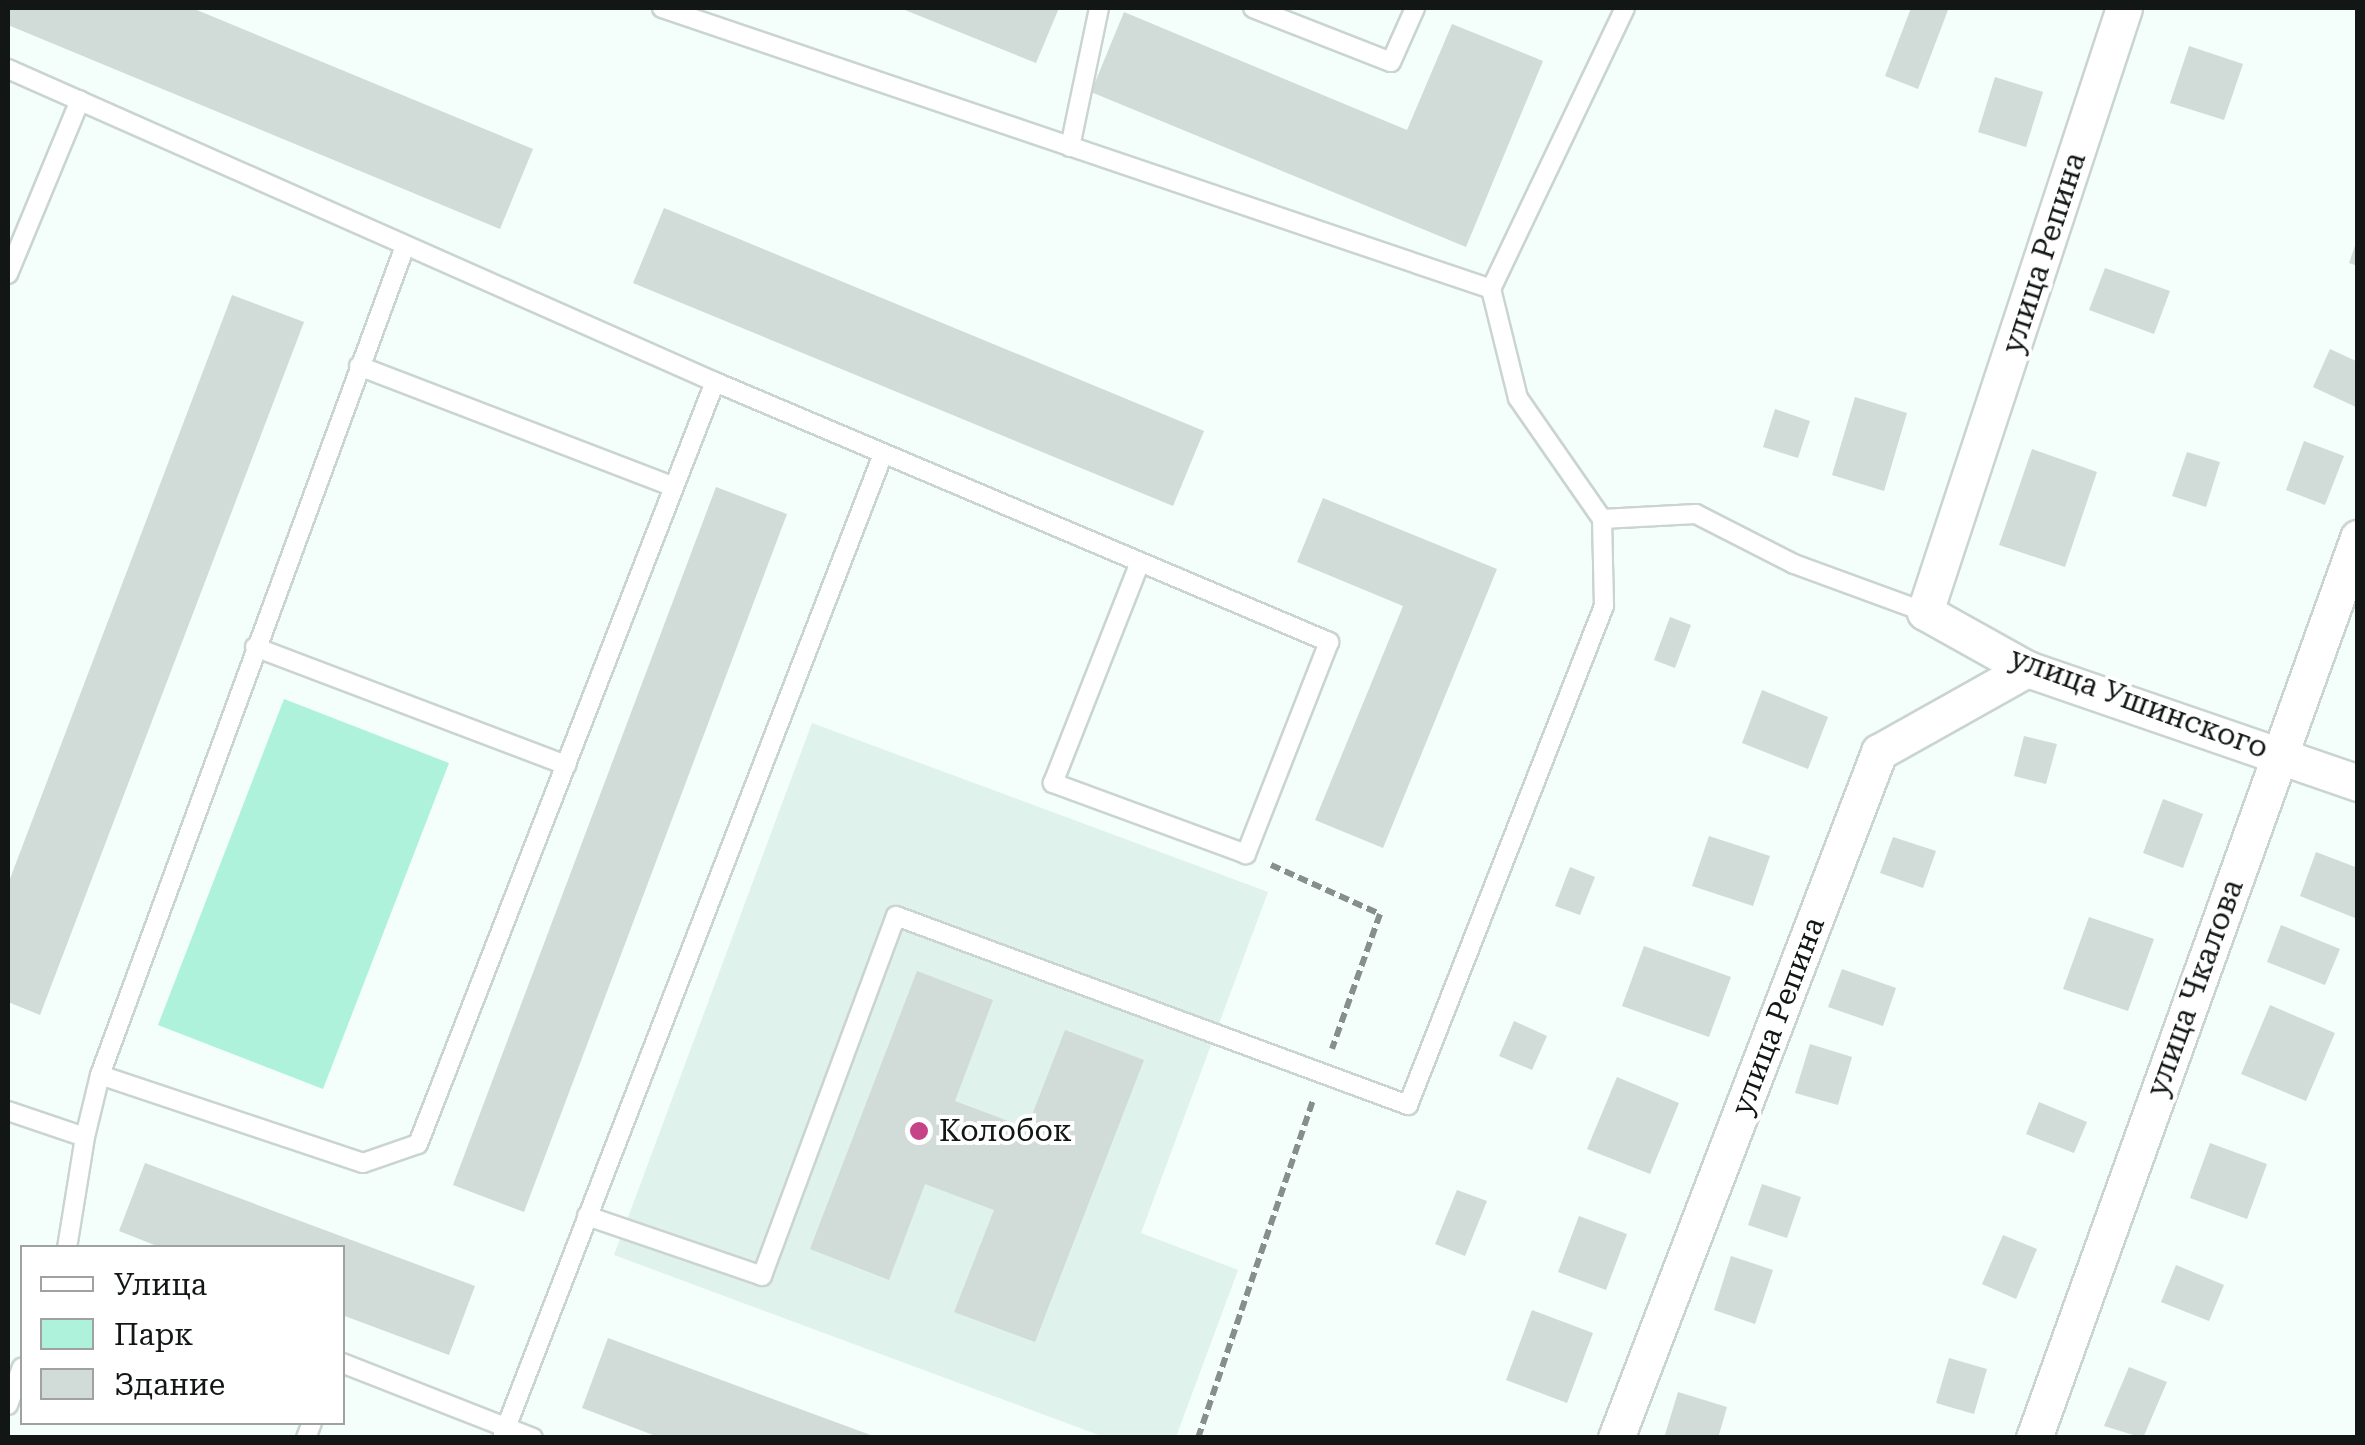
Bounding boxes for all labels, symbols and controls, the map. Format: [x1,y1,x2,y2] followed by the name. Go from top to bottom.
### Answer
[1995,148,2093,358] street label: улица Репина
[2005,640,2273,766] street label: улица Ушинского
[2139,875,2251,1101] street label: улица Чкалова
[1724,912,1832,1120] street label: улица Репина
[939,1113,1072,1149] place label: Колобок
[908,1120,930,1142] marker: Колобок
[20,1245,345,1425] legend
[114,1267,207,1302] text: Улица
[114,1317,193,1352] text: Парк
[114,1367,225,1402] text: Здание

